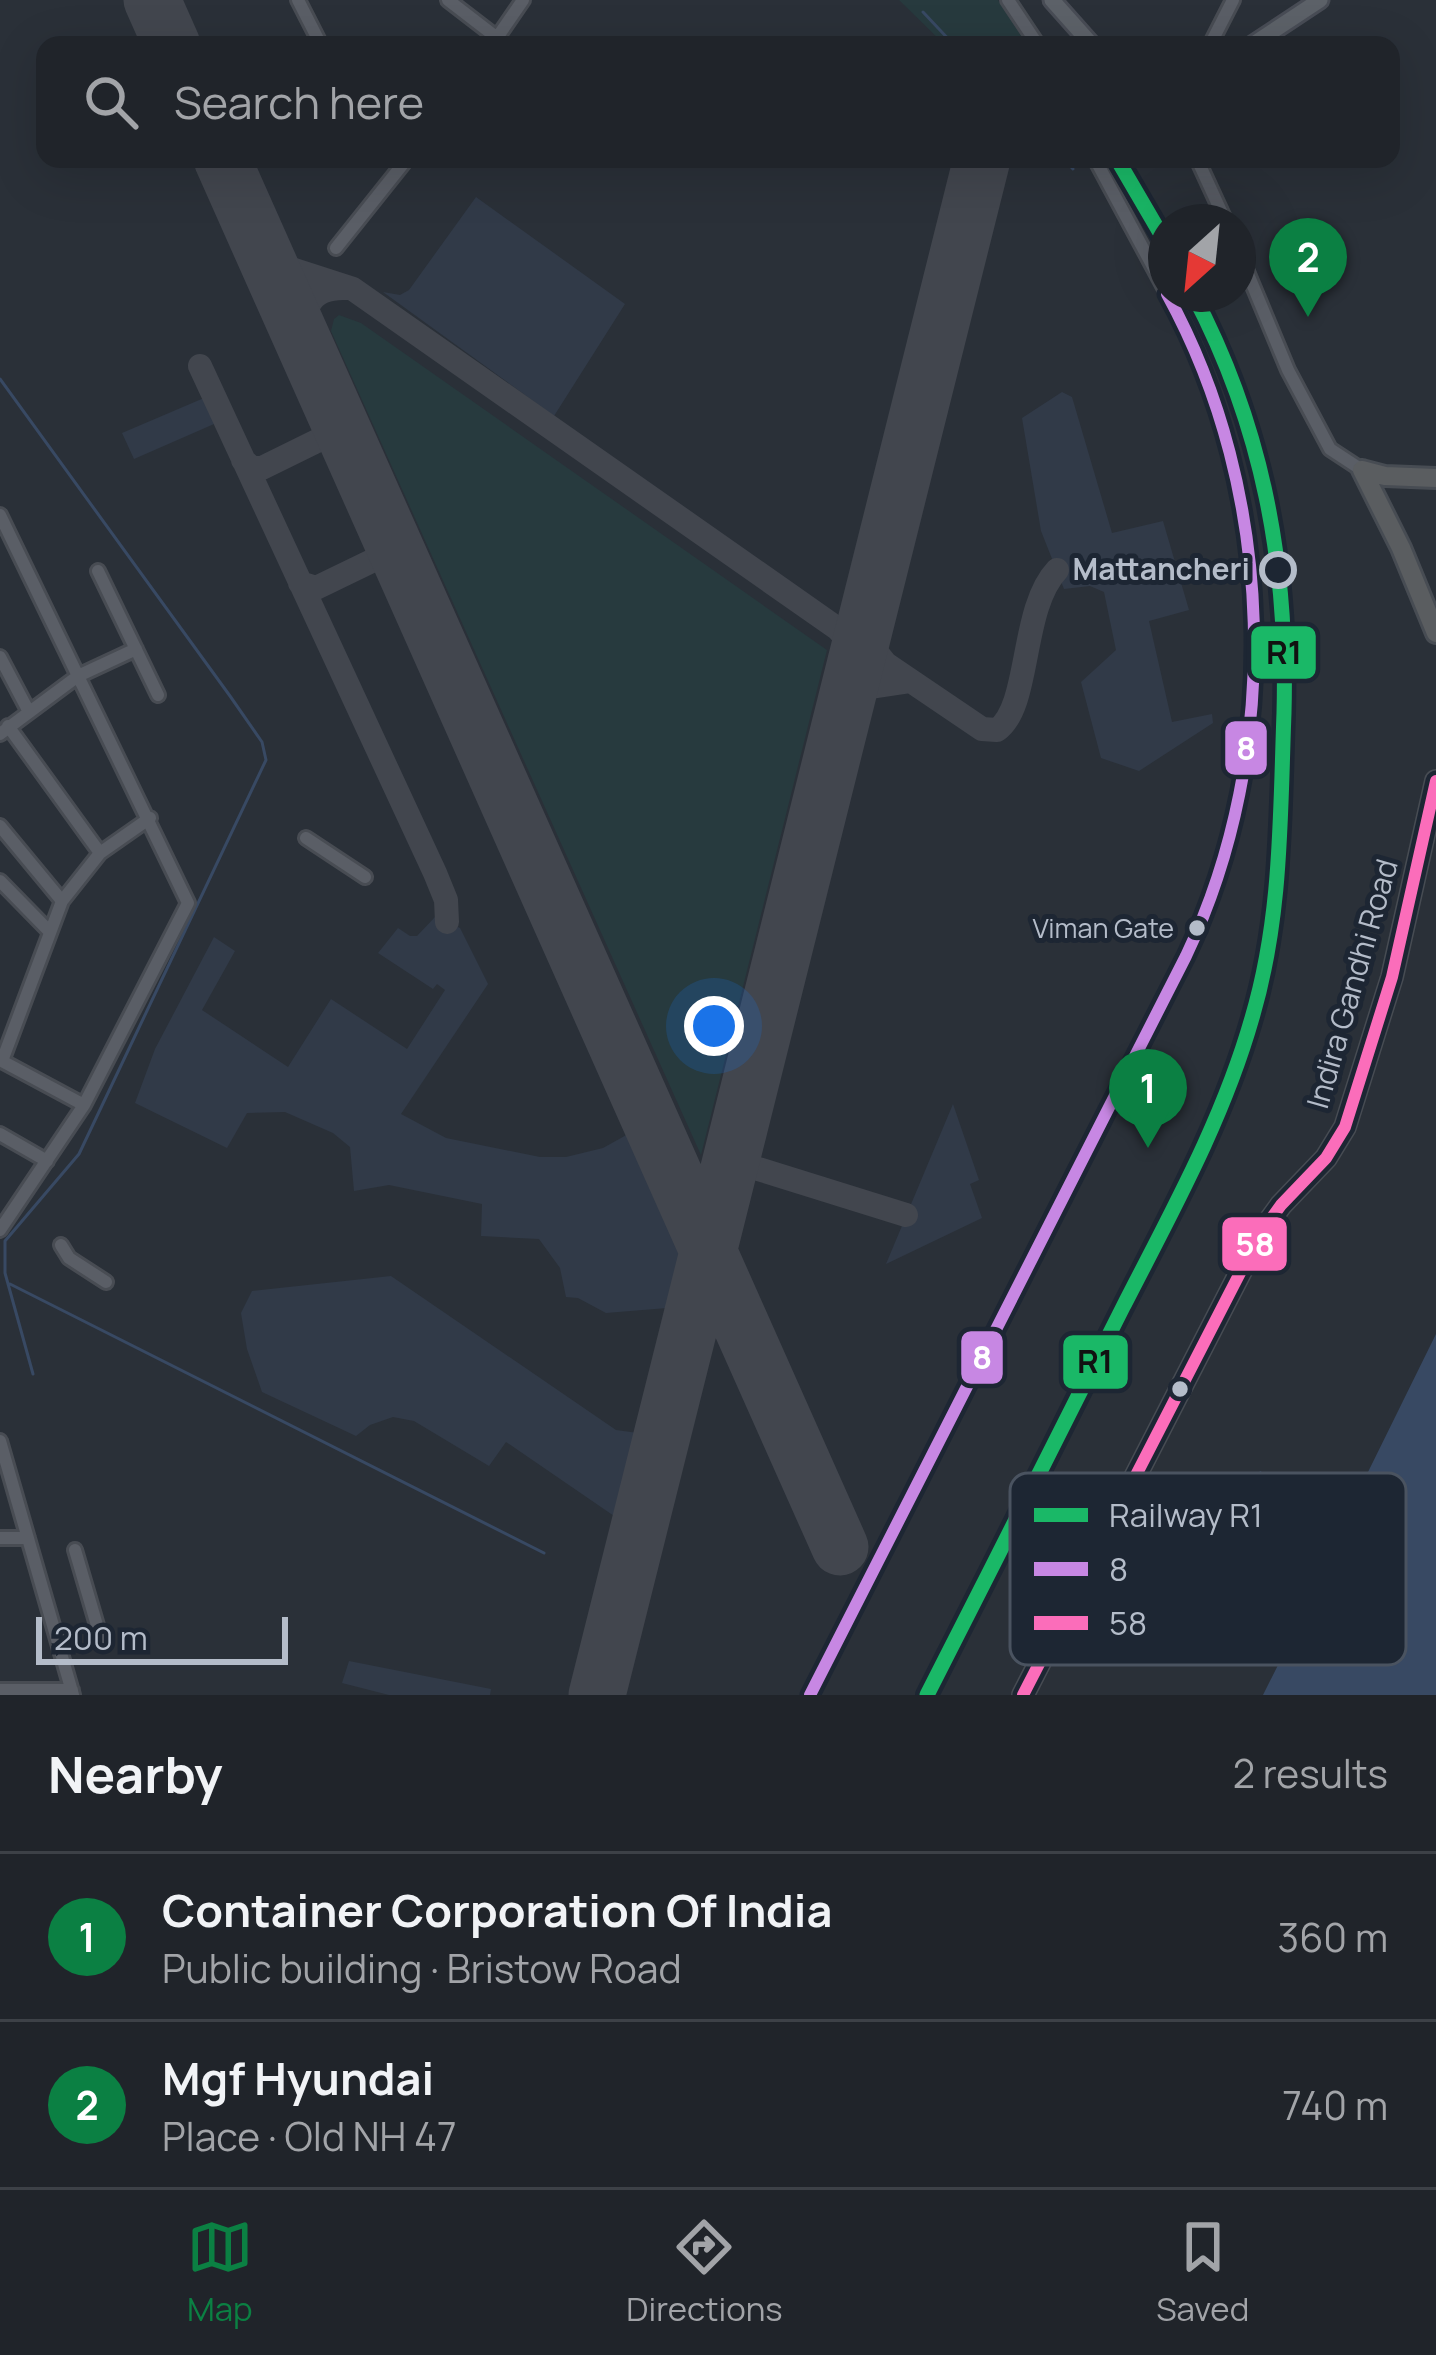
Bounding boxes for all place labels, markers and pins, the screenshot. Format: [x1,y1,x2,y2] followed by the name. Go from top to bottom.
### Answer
[1269,218,1347,317] pin: 2
[1073,548,1250,589] place label: Mattancheri
[1261,553,1295,587] marker: Mattancheri
[1033,909,1174,946] place label: Viman Gate
[1186,917,1208,939] marker: Viman Gate
[1109,1049,1187,1148] pin: 1
[1169,1378,1191,1400] unlabelled marker

